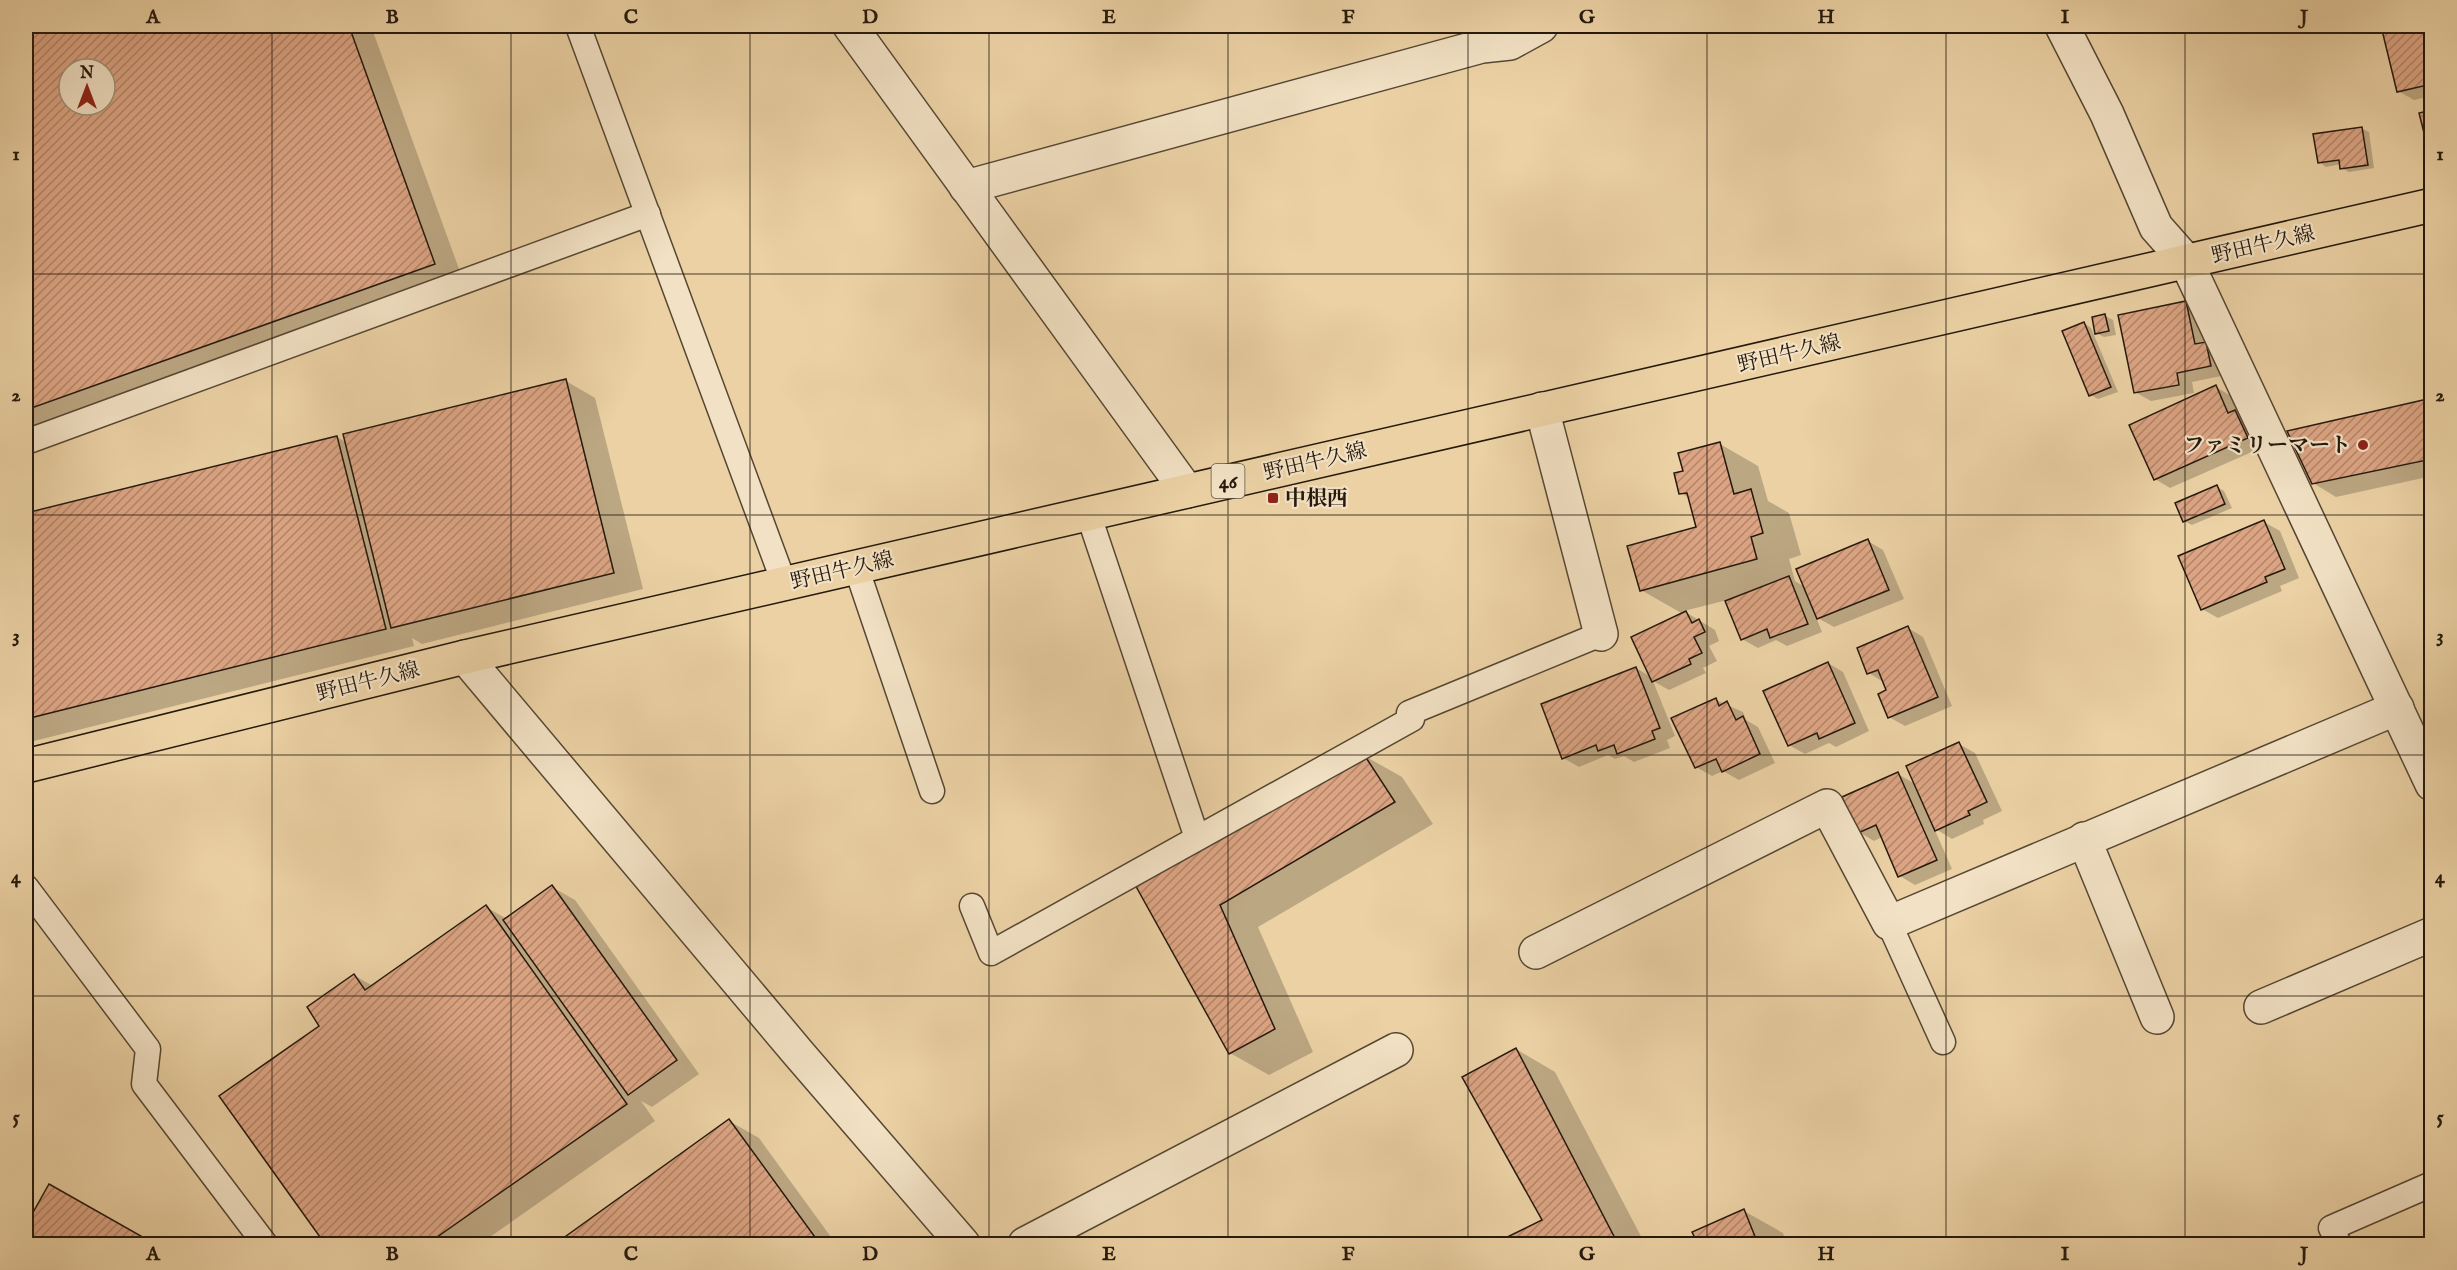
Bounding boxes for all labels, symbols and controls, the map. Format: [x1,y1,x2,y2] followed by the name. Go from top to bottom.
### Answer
[145,5,161,30] text: A
[385,5,399,30] text: B
[624,5,638,30] text: C
[862,5,878,30] text: D
[1102,5,1116,30] text: E
[1342,5,1355,30] text: F
[1579,5,1596,30] text: G
[1817,5,1835,30] text: H
[2061,5,2070,30] text: I
[2297,5,2309,30] text: J
[57,57,117,117] north arrow
[79,64,94,84] text: N
[12,142,20,167] text: 1
[2436,142,2444,167] text: 1
[2209,220,2318,270] street label: 野田牛久線
[1735,329,1844,379] street label: 野田牛久線
[11,383,21,408] text: 2
[2435,383,2445,408] text: 2
[2183,433,2351,460] place label: ファミリーマート
[1261,437,1370,487] street label: 野田牛久線
[2356,438,2370,452] marker: ファミリーマート
[1212,464,1244,498] road number: 46
[1285,486,1348,513] place label: 中根西
[1266,491,1280,505] marker: 中根西
[788,546,897,596] street label: 野田牛久線
[12,624,20,649] text: 3
[2436,624,2444,649] text: 3
[314,657,423,708] street label: 野田牛久線
[11,865,22,890] text: 4
[2435,865,2446,890] text: 4
[12,1105,20,1130] text: 5
[2436,1105,2444,1130] text: 5
[145,1242,161,1267] text: A
[385,1242,399,1267] text: B
[624,1242,638,1267] text: C
[862,1242,878,1267] text: D
[1102,1242,1116,1267] text: E
[1342,1242,1355,1267] text: F
[1579,1242,1596,1267] text: G
[1817,1242,1835,1267] text: H
[2061,1242,2070,1267] text: I
[2297,1242,2309,1267] text: J

